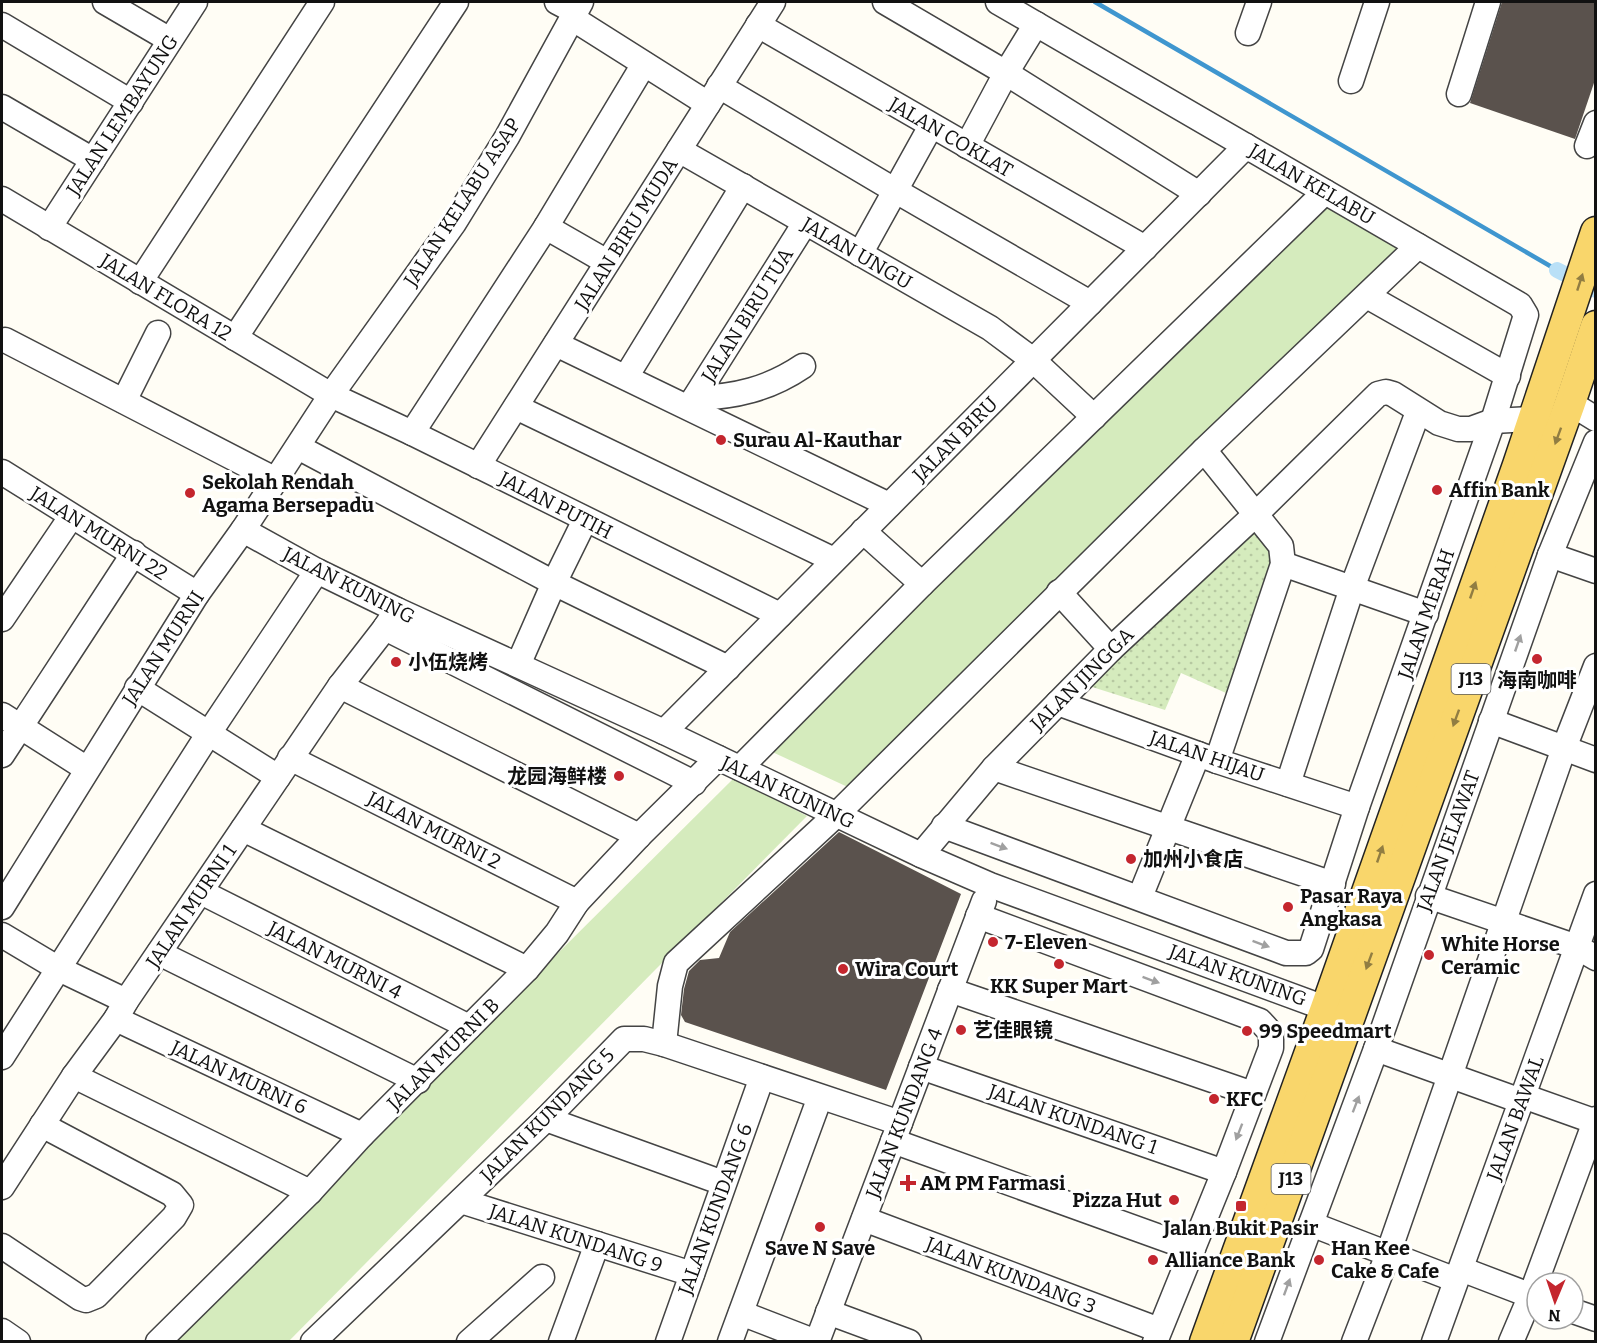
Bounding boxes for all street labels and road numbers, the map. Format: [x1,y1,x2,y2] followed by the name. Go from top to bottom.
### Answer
[60,30,183,201] street label: JALAN LEMBAYUNG
[884,91,1017,182] street label: JALAN COKLAT
[398,113,525,291] street label: JALAN KELABU ASAP
[1244,138,1379,230] street label: JALAN KELABU
[569,153,683,315] street label: JALAN BIRU MUDA
[797,211,917,294] street label: JALAN UNGU
[695,243,798,388] street label: JALAN BIRU TUA
[95,248,236,346] street label: JALAN FLORA 12
[907,391,1003,487] street label: JALAN BIRU
[494,466,617,544] street label: JALAN PUTIH
[25,481,172,585] street label: JALAN MURNI 22
[278,541,419,629] street label: JALAN KUNING
[1392,546,1459,683] street label: JALAN MERAH
[117,586,209,711] street label: JALAN MURNI
[1025,622,1139,736] street label: JALAN JINGGA
[1452,664,1490,694] road number: J13
[1146,725,1268,787] street label: JALAN HIJAU
[716,750,859,834] street label: JALAN KUNING
[1411,767,1485,916] street label: JALAN JELAWAT
[362,786,505,874] street label: JALAN MURNI 2
[140,840,241,973] street label: JALAN MURNI 1
[263,915,406,1004] street label: JALAN MURNI 4
[1165,939,1310,1011] street label: JALAN KUNING
[381,993,504,1116] street label: JALAN MURNI B
[860,1024,948,1203] street label: JALAN KUNDANG 4
[166,1035,311,1119] street label: JALAN MURNI 6
[474,1043,619,1188] street label: JALAN KUNDANG 5
[1481,1052,1549,1185] street label: JALAN BAWAL
[984,1078,1161,1159] street label: JALAN KUNDANG 1
[672,1120,757,1299] street label: JALAN KUNDANG 6
[1272,1164,1310,1194] road number: J13
[485,1198,666,1277] street label: JALAN KUNDANG 9
[922,1231,1100,1319] street label: JALAN KUNDANG 3

